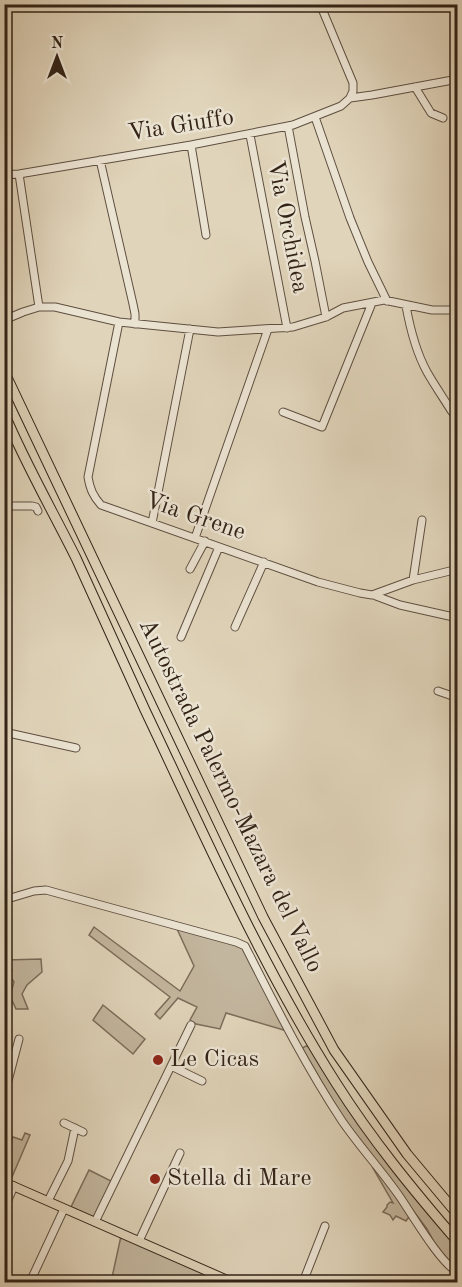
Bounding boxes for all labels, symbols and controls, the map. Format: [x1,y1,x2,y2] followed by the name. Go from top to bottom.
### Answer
[27,27,87,87] north arrow
[51,36,64,52] text: N
[126,106,236,146] street label: Via Giuffo
[262,159,312,295] street label: Via Orchidea
[142,489,248,545] street label: Via Grene
[134,615,326,977] street label: Autostrada Palermo-Mazara del Vallo
[170,1048,259,1072] place label: Le Cicas
[151,1053,165,1067] marker: Le Cicas
[167,1167,311,1191] place label: Stella di Mare
[148,1172,162,1186] marker: Stella di Mare

